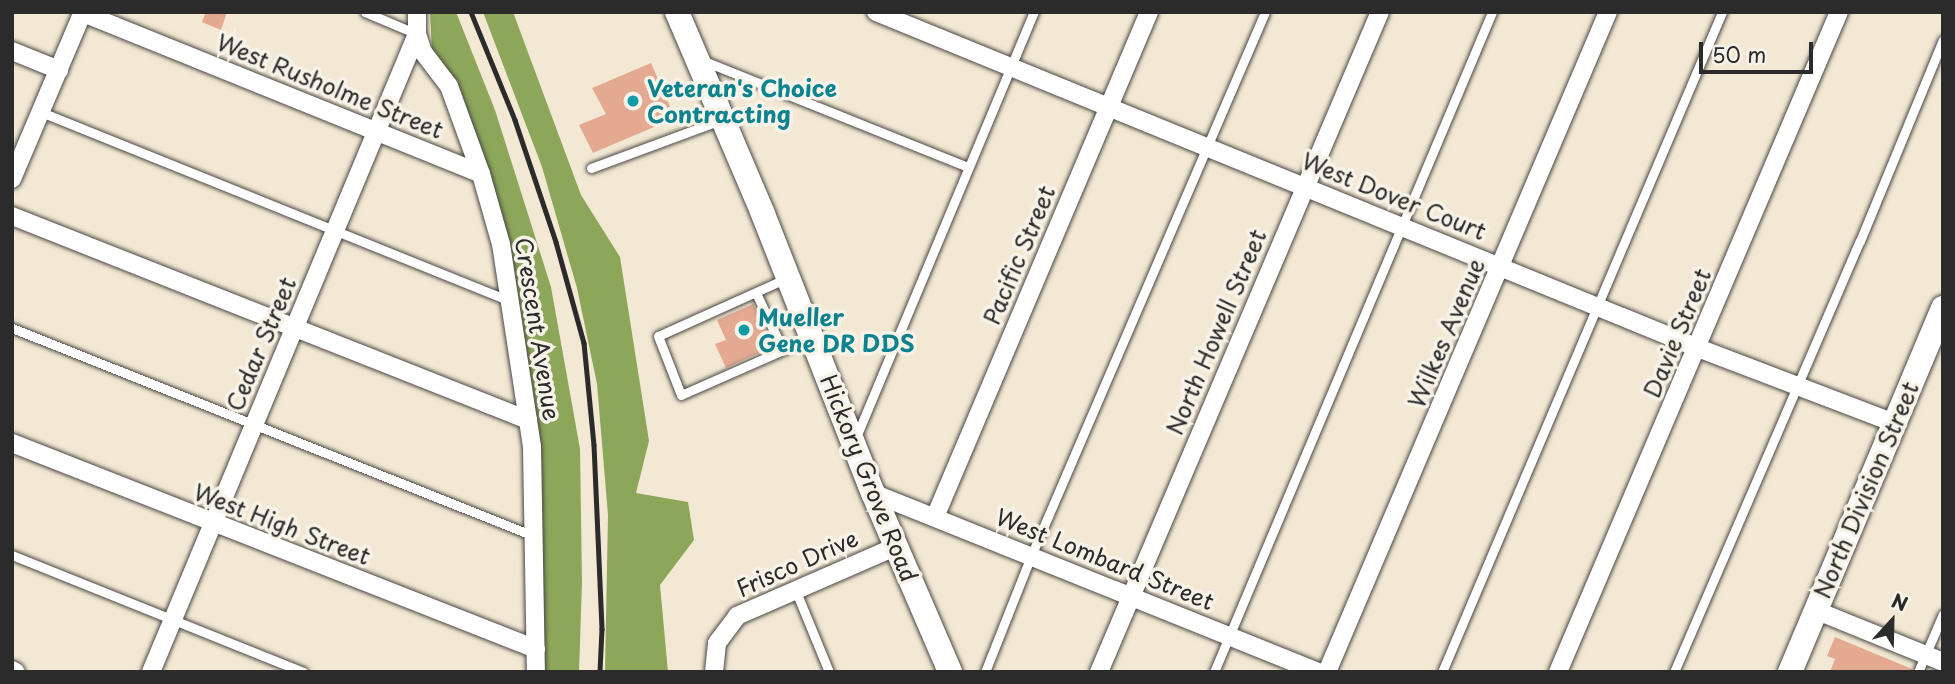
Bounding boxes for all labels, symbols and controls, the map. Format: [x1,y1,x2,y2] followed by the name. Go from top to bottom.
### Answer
[212,27,448,145] street label: West Rusholme Street
[1703,28,1817,72] scale bar
[1712,38,1766,70] text: 50 m
[647,74,837,128] place label: Veteran's Choice Contracting
[625,93,641,109] marker: Veteran's Choice Contracting
[1298,146,1490,246] street label: West Dover Court
[977,181,1061,329] street label: Pacific Street
[1160,225,1272,439] street label: North Howell Street
[510,236,566,422] street label: Crescent Avenue
[1402,254,1490,412] street label: Wilkes Avenue
[1637,264,1717,402] street label: Davie Street
[220,273,302,415] street label: Cedar Street
[758,303,918,357] place label: Mueller Gene DR DDS
[736,322,752,338] marker: Mueller Gene DR DDS
[815,370,923,586] street label: Hickory Grove Road
[1808,377,1924,603] street label: North Division Street
[189,477,375,571] street label: West High Street
[991,502,1219,616] street label: West Lombard Street
[732,524,862,602] street label: Frisco Drive
[1857,586,1927,656] north arrow

